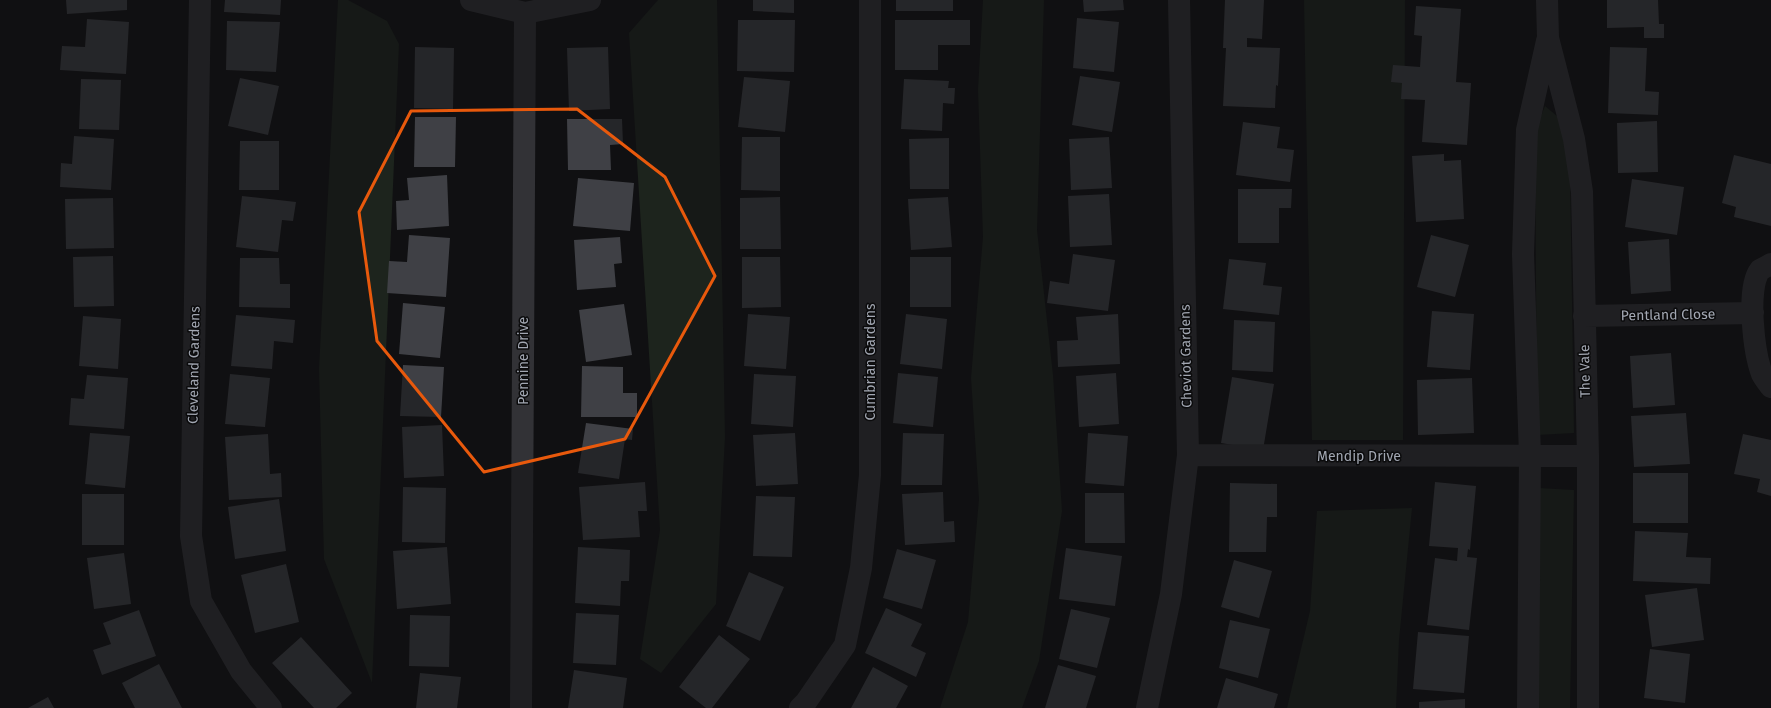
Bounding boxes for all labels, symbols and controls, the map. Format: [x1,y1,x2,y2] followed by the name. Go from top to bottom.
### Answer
[862,303,879,421] street label: Cumbrian Gardens
[1177,304,1195,408] street label: Cheviot Gardens
[184,305,204,424] street label: Cleveland Gardens
[1621,306,1715,324] street label: Pentland Close
[515,317,532,405] street label: Pennine Drive
[1576,344,1594,398] street label: The Vale
[1317,448,1401,465] street label: Mendip Drive

